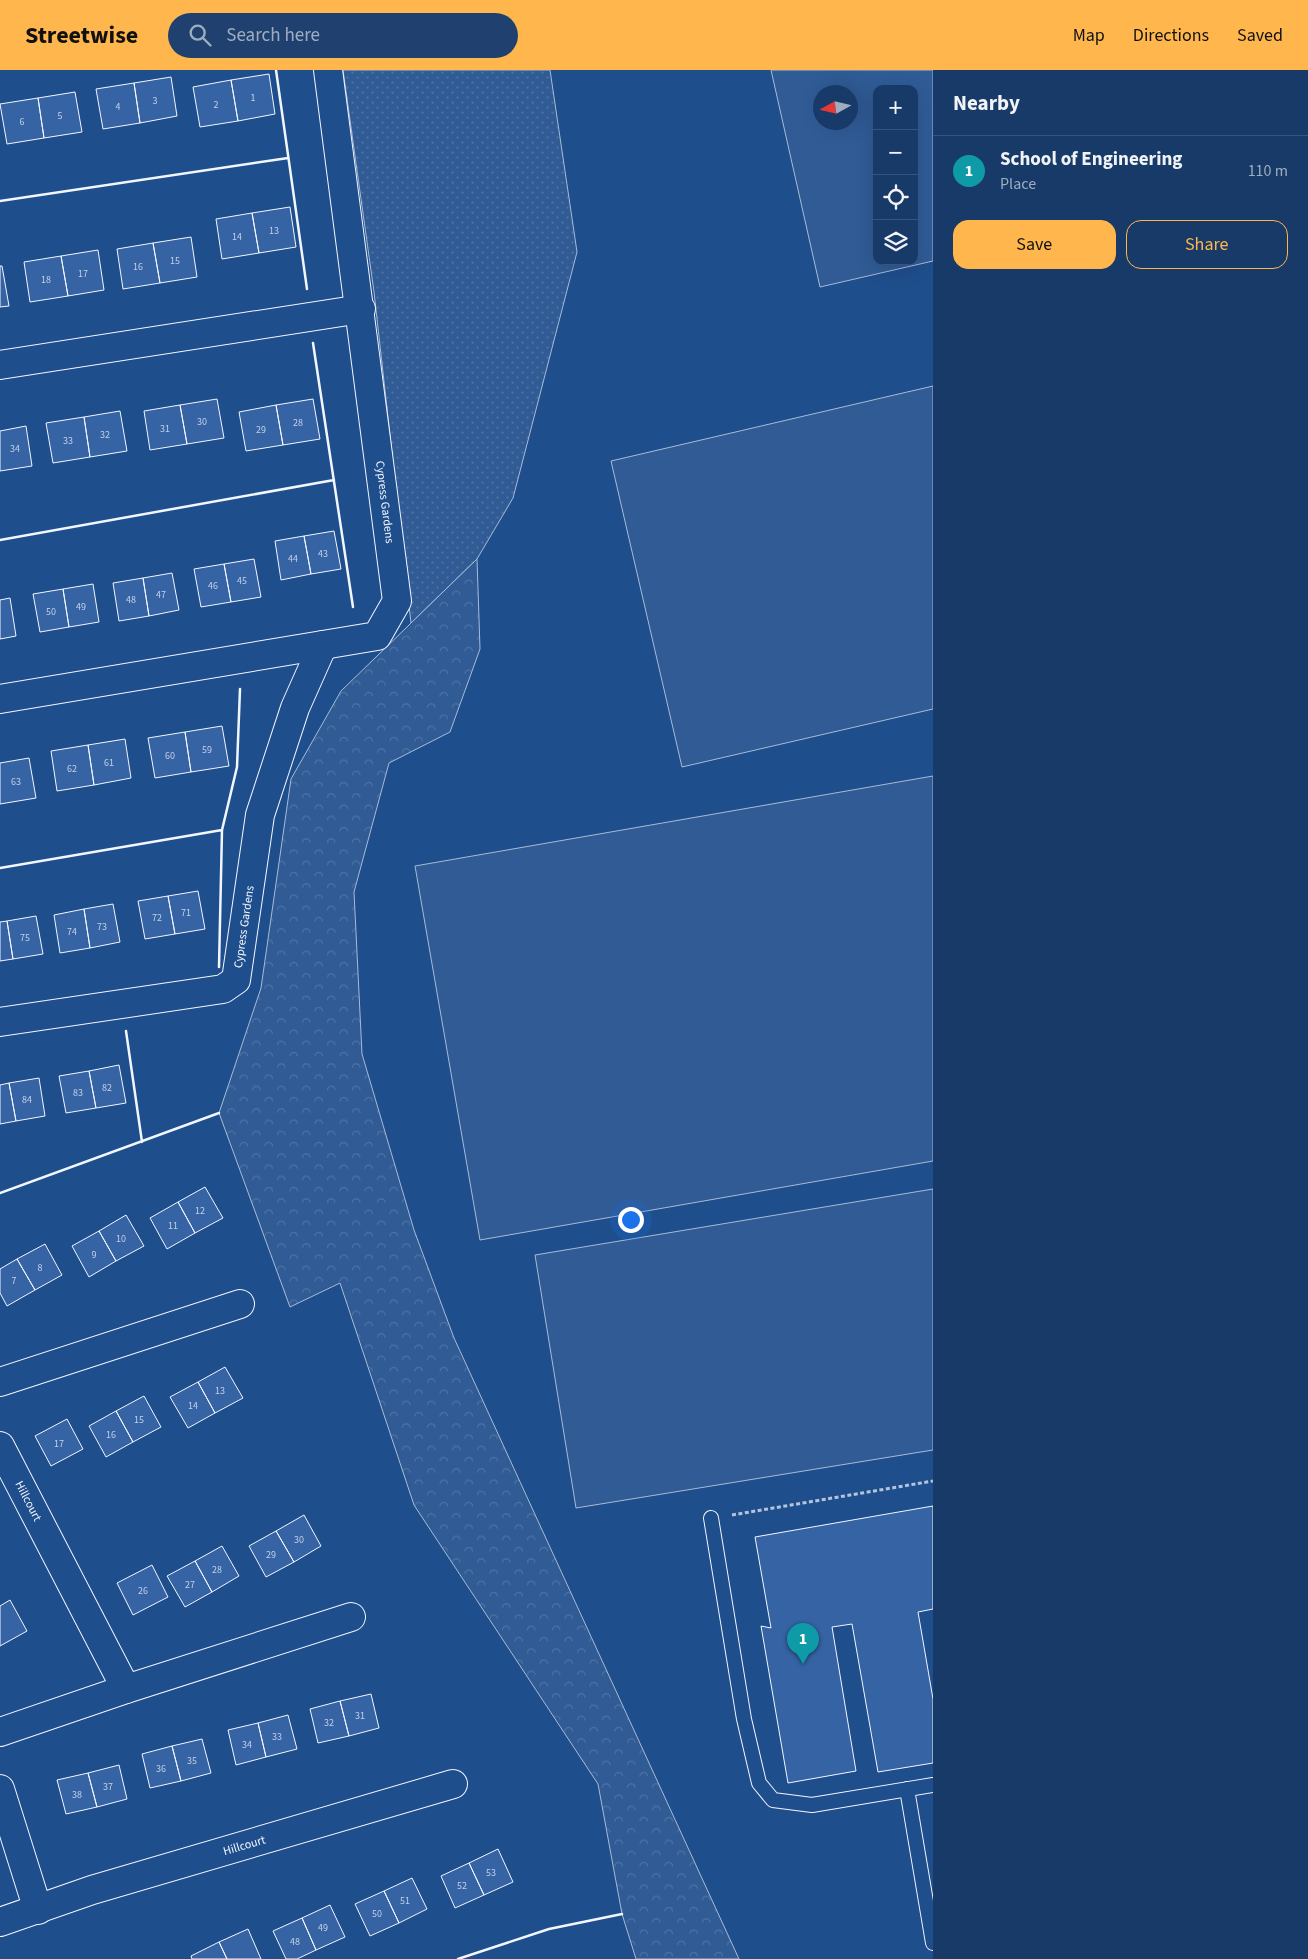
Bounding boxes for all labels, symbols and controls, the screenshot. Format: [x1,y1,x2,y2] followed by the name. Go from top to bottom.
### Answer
[168,13,518,58] search box
[25,18,138,53] text: Streetwise
[186,21,214,49] icon: search
[226,22,320,49] text: Search here
[1073,23,1105,48] text: Map
[1133,23,1209,48] text: Directions
[1237,23,1283,48] text: Saved
[813,85,858,130] north arrow
[873,85,918,265] map controls
[873,85,918,130] button: +
[953,88,1020,118] text: Nearby
[251,91,256,105] house number: 1
[153,94,158,108] house number: 3
[214,98,219,112] house number: 2
[116,100,121,114] house number: 4
[58,109,63,123] house number: 5
[20,115,25,129] house number: 6
[873,130,918,175] button: −
[1000,146,1182,173] text: School of Engineering
[965,160,973,182] text: 1
[1248,160,1288,182] text: 110 m
[1000,173,1036,195] text: Place
[873,175,918,220] button: locate
[873,220,918,265] button: layers
[953,220,1116,269] button: Save
[1126,220,1288,269] button: Share
[269,224,279,238] house number: 13
[232,230,242,244] house number: 14
[170,254,180,268] house number: 15
[133,260,143,274] house number: 16
[78,267,88,281] house number: 17
[41,273,51,287] house number: 18
[197,415,207,429] house number: 30
[293,416,303,430] house number: 28
[160,422,170,436] house number: 31
[256,423,266,437] house number: 29
[100,428,110,442] house number: 32
[63,434,73,448] house number: 33
[10,442,20,456] house number: 34
[371,460,398,544] street label: Cypress Gardens
[318,547,328,561] house number: 43
[288,552,298,566] house number: 44
[237,574,247,588] house number: 45
[208,579,218,593] house number: 46
[156,588,166,602] house number: 47
[126,593,136,607] house number: 48
[76,600,86,614] house number: 49
[46,605,56,619] house number: 50
[202,743,212,757] house number: 59
[165,749,175,763] house number: 60
[104,756,114,770] house number: 61
[67,762,77,776] house number: 62
[11,775,21,789] house number: 63
[230,884,259,969] street label: Cypress Gardens
[181,906,191,920] house number: 71
[152,911,162,925] house number: 72
[97,920,107,934] house number: 73
[67,925,77,939] house number: 74
[20,931,30,945] house number: 75
[102,1081,112,1095] house number: 82
[73,1086,83,1100] house number: 83
[22,1093,32,1107] house number: 84
[195,1204,205,1218] house number: 12
[618,1207,644,1233] your location
[168,1219,178,1233] house number: 11
[116,1232,126,1246] house number: 10
[92,1248,97,1262] house number: 9
[38,1261,43,1275] house number: 8
[12,1274,17,1288] house number: 7
[215,1384,225,1398] house number: 13
[188,1399,198,1413] house number: 14
[134,1413,144,1427] house number: 15
[106,1428,116,1442] house number: 16
[54,1437,64,1451] house number: 17
[11,1478,46,1524] street label: Hillcourt
[294,1533,304,1547] house number: 30
[266,1548,276,1562] house number: 29
[212,1563,222,1577] house number: 28
[185,1578,195,1592] house number: 27
[138,1584,148,1598] house number: 26
[787,1623,819,1664] pin: 1
[355,1709,365,1723] house number: 31
[324,1716,334,1730] house number: 32
[272,1730,282,1744] house number: 33
[242,1738,252,1752] house number: 34
[187,1754,197,1768] house number: 35
[156,1762,166,1776] house number: 36
[103,1780,113,1794] house number: 37
[72,1788,82,1802] house number: 38
[221,1832,268,1860] street label: Hillcourt
[486,1866,496,1880] house number: 53
[457,1879,467,1893] house number: 52
[400,1894,410,1908] house number: 51
[372,1907,382,1921] house number: 50
[318,1921,328,1935] house number: 49
[290,1935,300,1949] house number: 48

